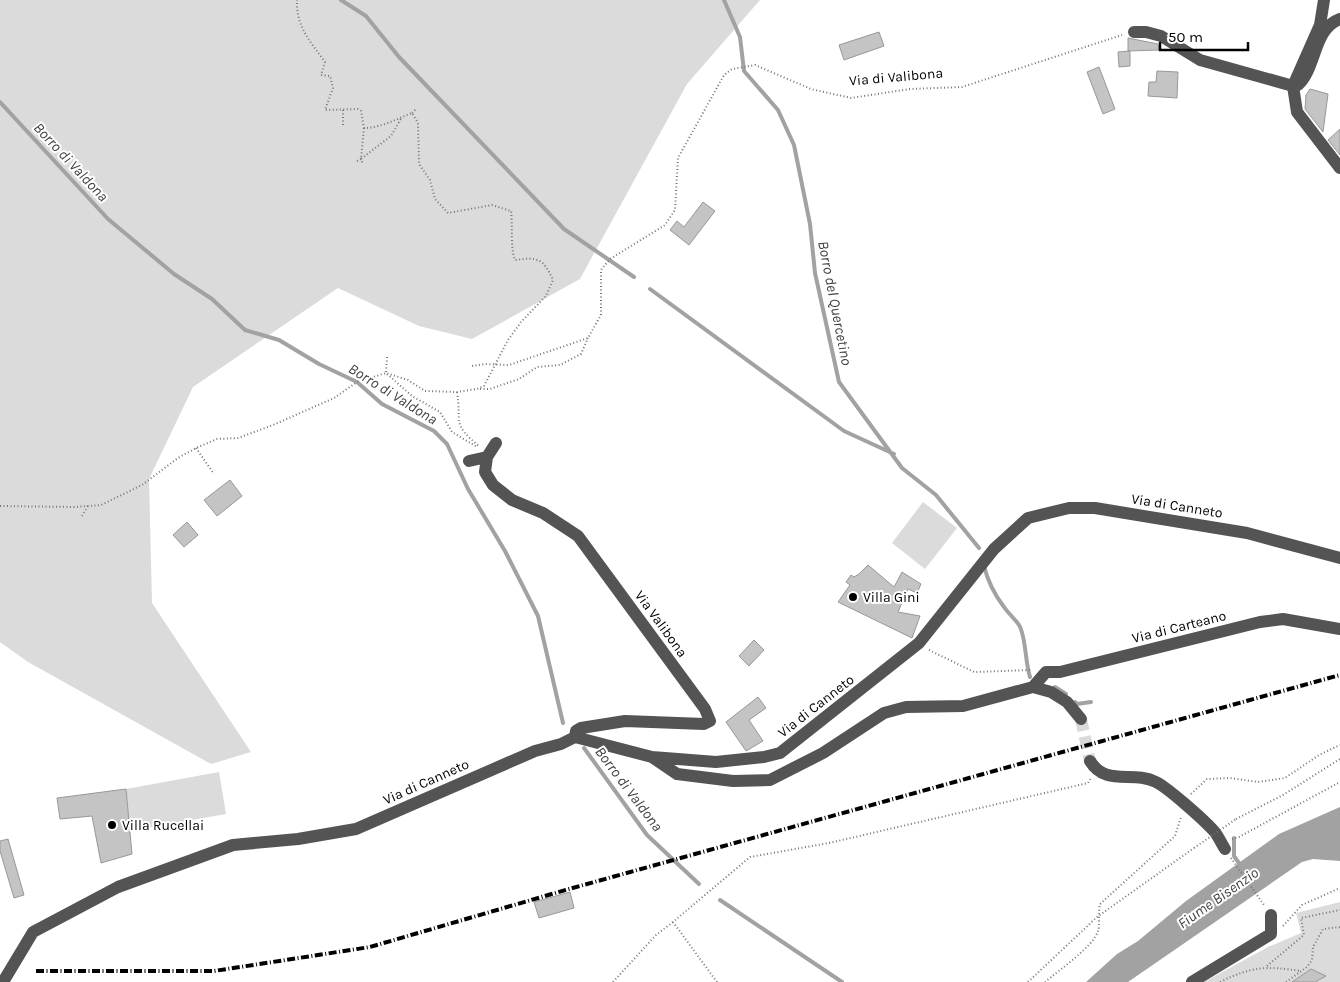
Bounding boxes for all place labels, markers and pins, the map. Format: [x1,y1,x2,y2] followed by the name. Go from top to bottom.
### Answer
[863,589,920,606] place label: Villa Gini
[847,591,859,603] marker: Villa Gini
[122,817,204,834] place label: Villa Rucellai
[106,819,118,831] marker: Villa Rucellai

